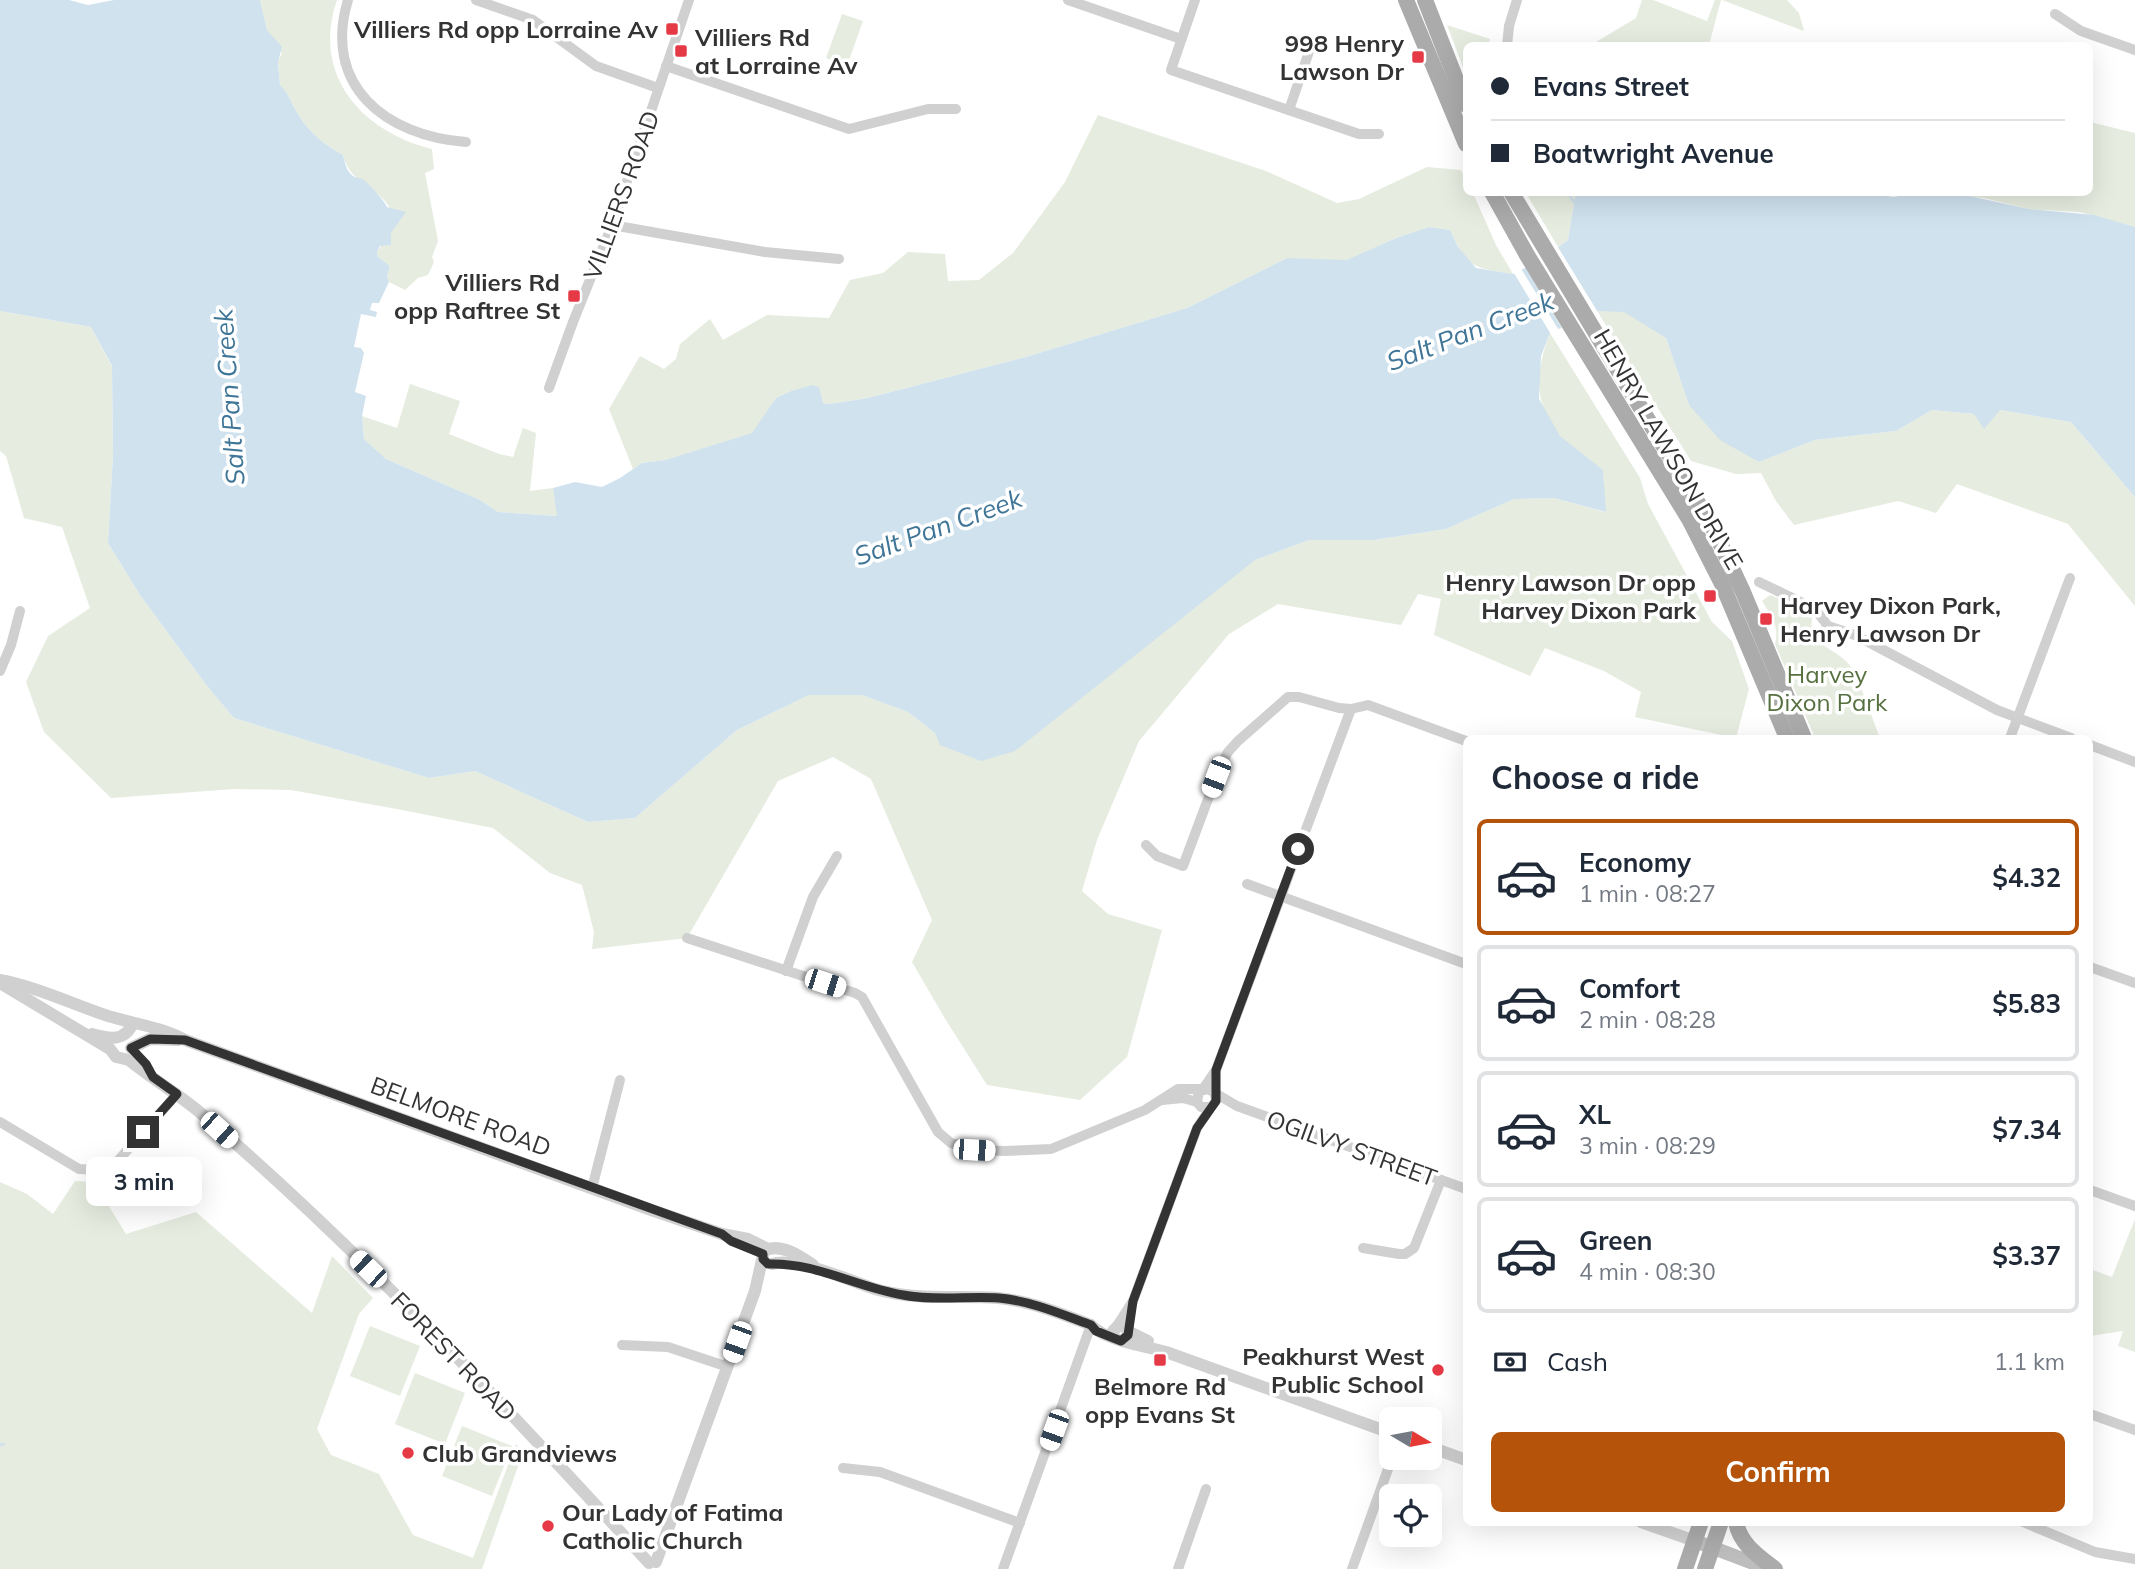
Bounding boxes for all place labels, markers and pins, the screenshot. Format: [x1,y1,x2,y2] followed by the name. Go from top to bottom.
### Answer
[353,14,659,44] place label: Villiers Rd opp Lorraine Av
[664,21,680,37] marker: Villiers Rd opp Lorraine Av
[694,22,858,80] place label: Villiers Rd at Lorraine Av
[1280,28,1405,86] place label: 998 Henry Lawson Dr
[673,43,689,59] marker: Villiers Rd at Lorraine Av
[1410,49,1426,65] marker: 998 Henry Lawson Dr
[394,267,560,325] place label: Villiers Rd opp Raftree St
[566,288,582,304] marker: Villiers Rd opp Raftree St
[1445,567,1697,625] place label: Henry Lawson Dr opp Harvey Dixon Park
[1702,588,1718,604] marker: Henry Lawson Dr opp Harvey Dixon Park
[1780,590,2001,648] place label: Harvey Dixon Park, Henry Lawson Dr
[1758,611,1774,627] marker: Harvey Dixon Park, Henry Lawson Dr
[1242,1341,1424,1399] place label: Peakhurst West Public School
[1152,1352,1168,1368] marker: Belmore Rd opp Evans St
[1430,1362,1446,1378] marker: Peakhurst West Public School
[1085,1371,1235,1429] place label: Belmore Rd opp Evans St
[422,1438,617,1468] place label: Club Grandviews
[400,1445,416,1461] marker: Club Grandviews
[562,1497,783,1555] place label: Our Lady of Fatima Catholic Church
[540,1518,556,1534] marker: Our Lady of Fatima Catholic Church

